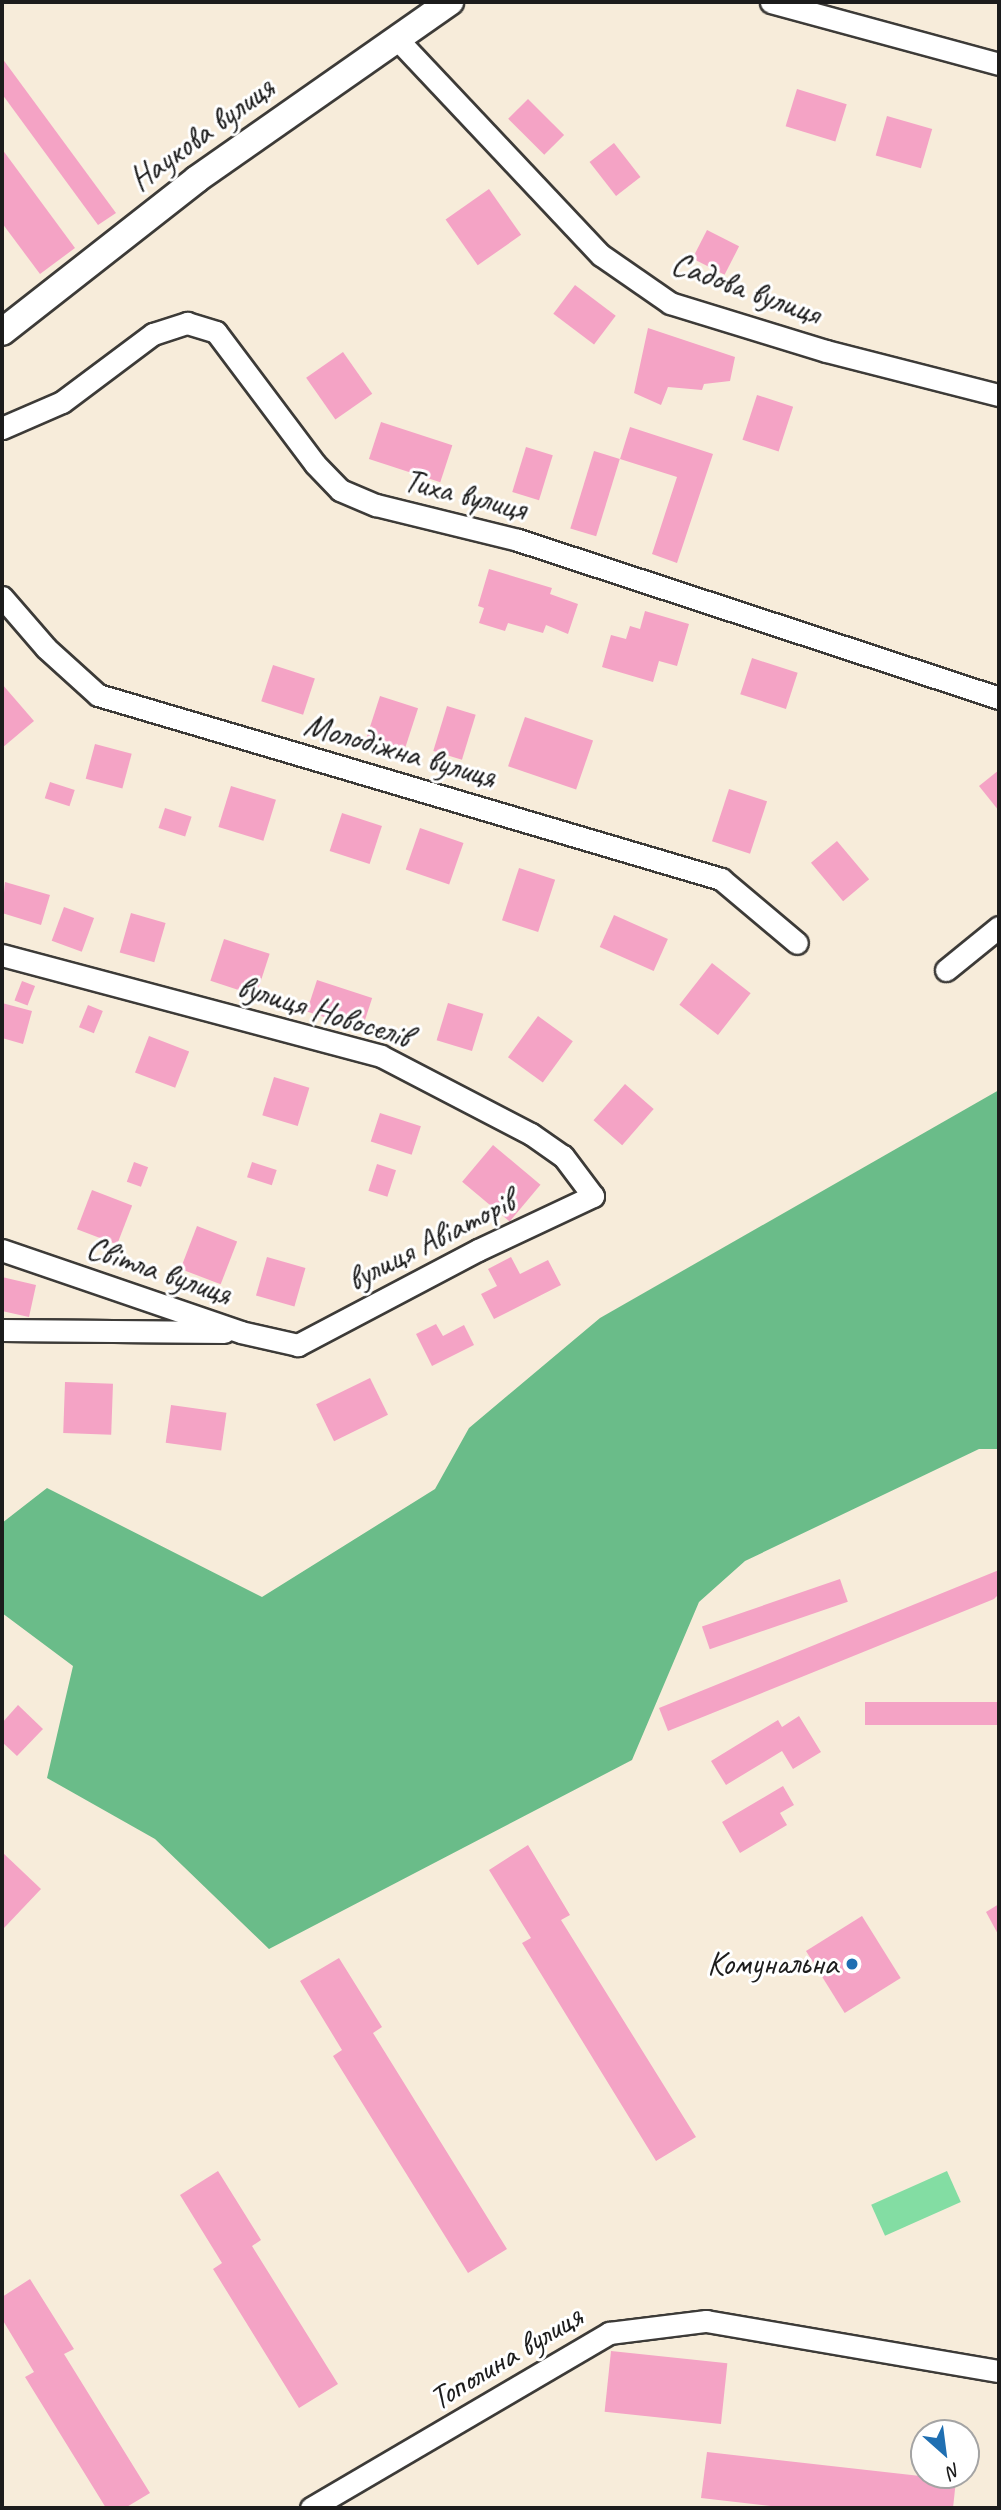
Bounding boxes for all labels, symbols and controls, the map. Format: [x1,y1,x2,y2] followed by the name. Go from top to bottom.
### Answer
[122,68,282,200] street label: Наукова вулиця
[667,244,825,334] street label: Садова вулиця
[399,460,531,530] street label: Тиха вулиця
[300,705,500,797] street label: Молодіжна вулиця
[233,967,415,1057] street label: вулиця Новоселів
[341,1182,521,1300] street label: вулиця Авіаторів
[81,1228,237,1314] street label: Світла вулиця
[707,1944,838,1984] place label: Комунальна
[844,1956,860,1972] marker: Комунальна
[421,2296,591,2420] street label: Тополина вулиця
[910,2419,980,2489] north arrow
[943,2457,965,2484] text: N

